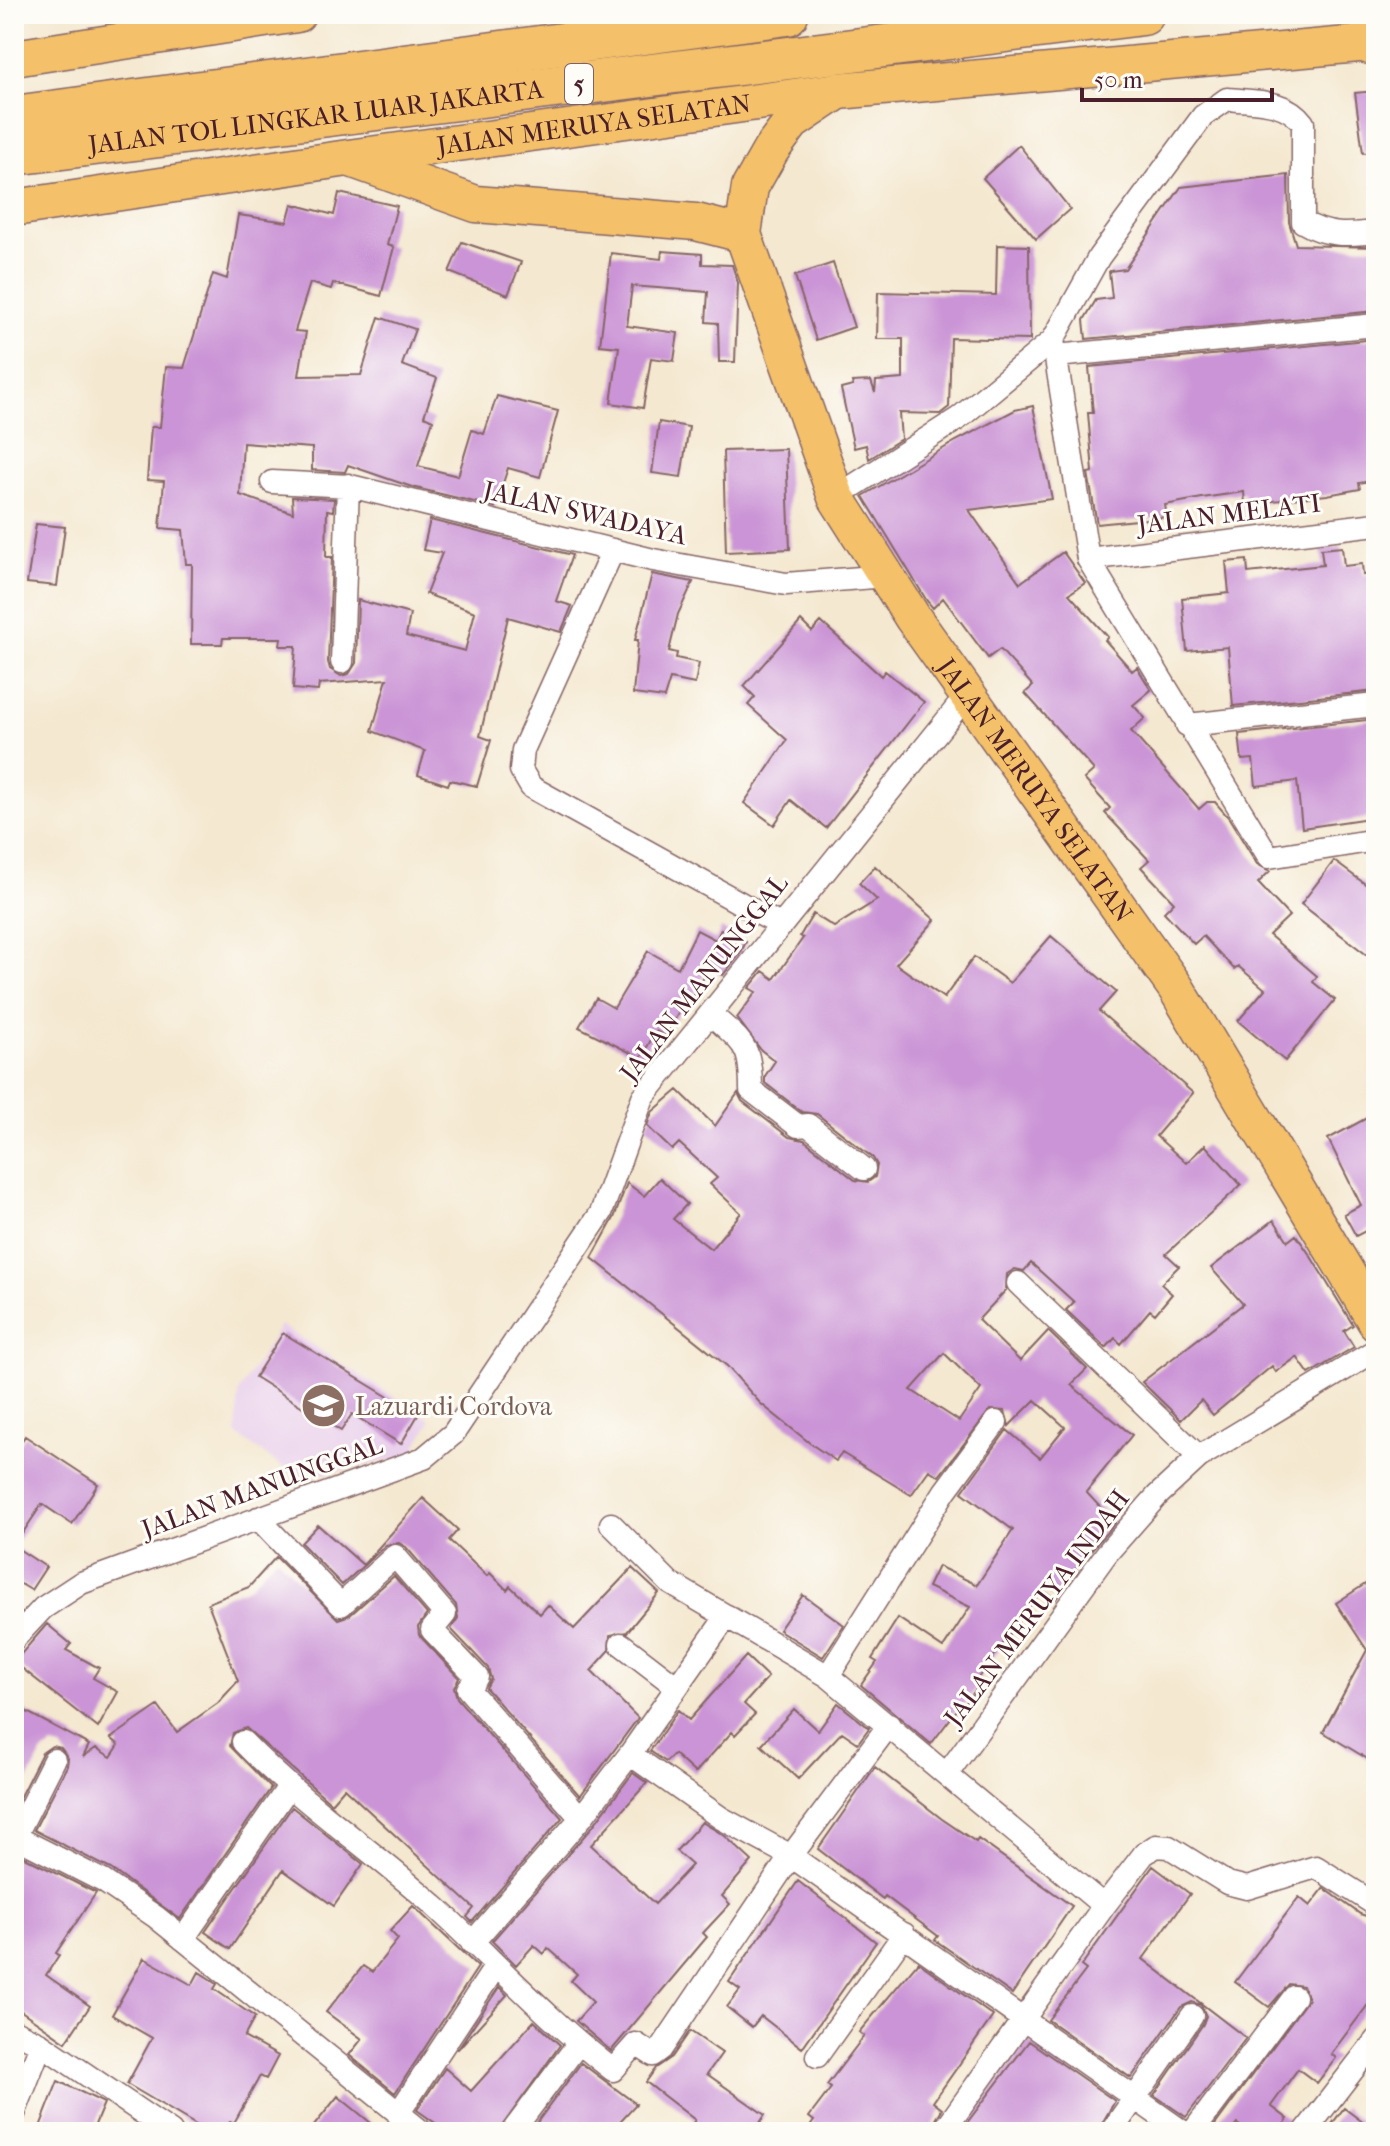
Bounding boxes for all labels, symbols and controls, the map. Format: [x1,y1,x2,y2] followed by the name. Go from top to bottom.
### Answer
[1082,52,1272,102] scale bar
[565,64,593,104] road number: 5
[1094,66,1143,94] text: 50 m
[84,73,546,160] street label: JALAN TOL LINGKAR LUAR JAKARTA
[433,88,753,161] street label: JALAN MERUYA SELATAN
[478,474,691,552] street label: JALAN SWADAYA
[1134,487,1322,541] street label: JALAN MELATI
[930,650,1140,928] street label: JALAN MERUYA SELATAN
[612,868,795,1089] street label: JALAN MANUNGGAL
[300,1382,348,1430] school or university icon: Lazuardi Cordova
[355,1391,553,1422] place label: Lazuardi Cordova
[135,1429,387,1546] street label: JALAN MANUNGGAL
[937,1484,1136,1734] street label: JALAN MERUYA INDAH

